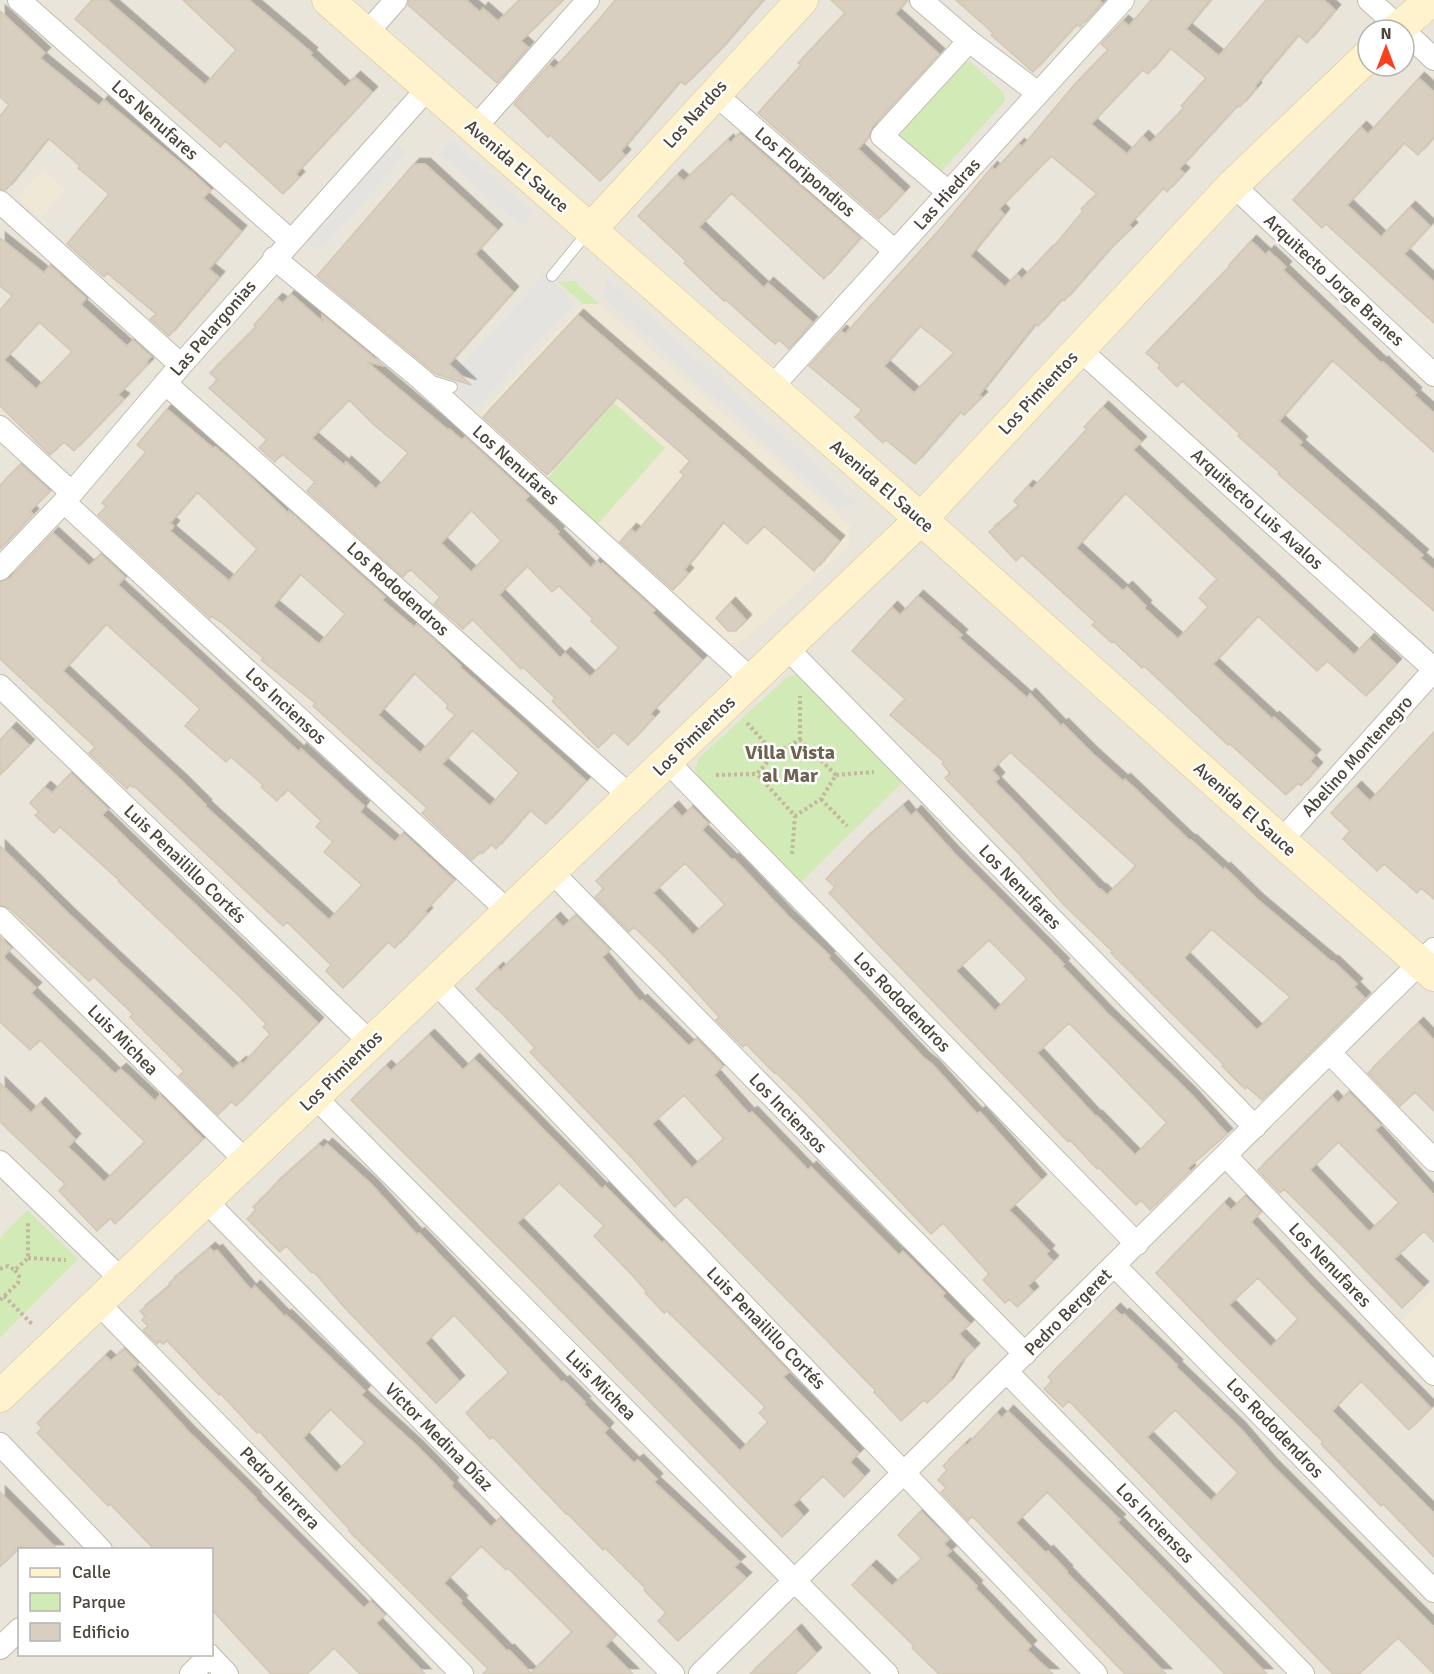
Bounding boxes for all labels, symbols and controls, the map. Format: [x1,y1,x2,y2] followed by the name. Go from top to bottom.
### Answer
[1356,18,1416,78] north arrow
[1380,24,1392,44] text: N
[107,75,203,165] street label: Los Nenufares
[658,75,732,153] street label: Los Nardos
[460,115,574,217] street label: Avenida El Sauce
[750,122,860,222] street label: Los Floripondios
[909,153,985,235] street label: Las Hiedras
[1259,209,1409,351] street label: Arquitecto Jorge Branes
[165,275,261,381] street label: Las Pelargonias
[994,346,1082,440] street label: Los Pimientos
[468,420,564,510] street label: Los Nenufares
[825,435,939,537] street label: Avenida El Sauce
[1186,444,1328,574] street label: Arquitecto Luis Avalos
[342,537,454,641] street label: Los Rododendros
[241,663,331,749] street label: Los Inciensos
[648,691,740,781] street label: Los Pimientos
[1297,691,1417,821] street label: Abelino Montenegro
[745,740,835,788] district label: Villa Vista al Mar
[1189,757,1301,861] street label: Avenida El Sauce
[119,800,251,928] street label: Luis Penailillo Cortés
[974,840,1066,934] street label: Los Nenufares
[849,947,955,1057] street label: Los Rododendros
[83,1000,163,1080] street label: Luis Michea
[295,1026,387,1116] street label: Los Pimientos
[744,1068,832,1158] street label: Los Inciensos
[1284,1218,1376,1312] street label: Los Nenufares
[702,1262,830,1394] street label: Luis Penailillo Cortés
[1020,1264,1116,1360] street label: Pedro Bergeret
[561,1345,641,1425] street label: Luis Michea
[1222,1373,1328,1483] street label: Los Rododendros
[380,1378,498,1496] street label: Víctor Medina Díaz
[235,1442,325,1534] street label: Pedro Herrera
[1111,1478,1199,1568] street label: Los Inciensos
[18,1548,213,1656] legend
[72,1561,111,1583] text: Calle
[72,1591,126,1613] text: Parque
[72,1621,130,1643] text: Edificio

